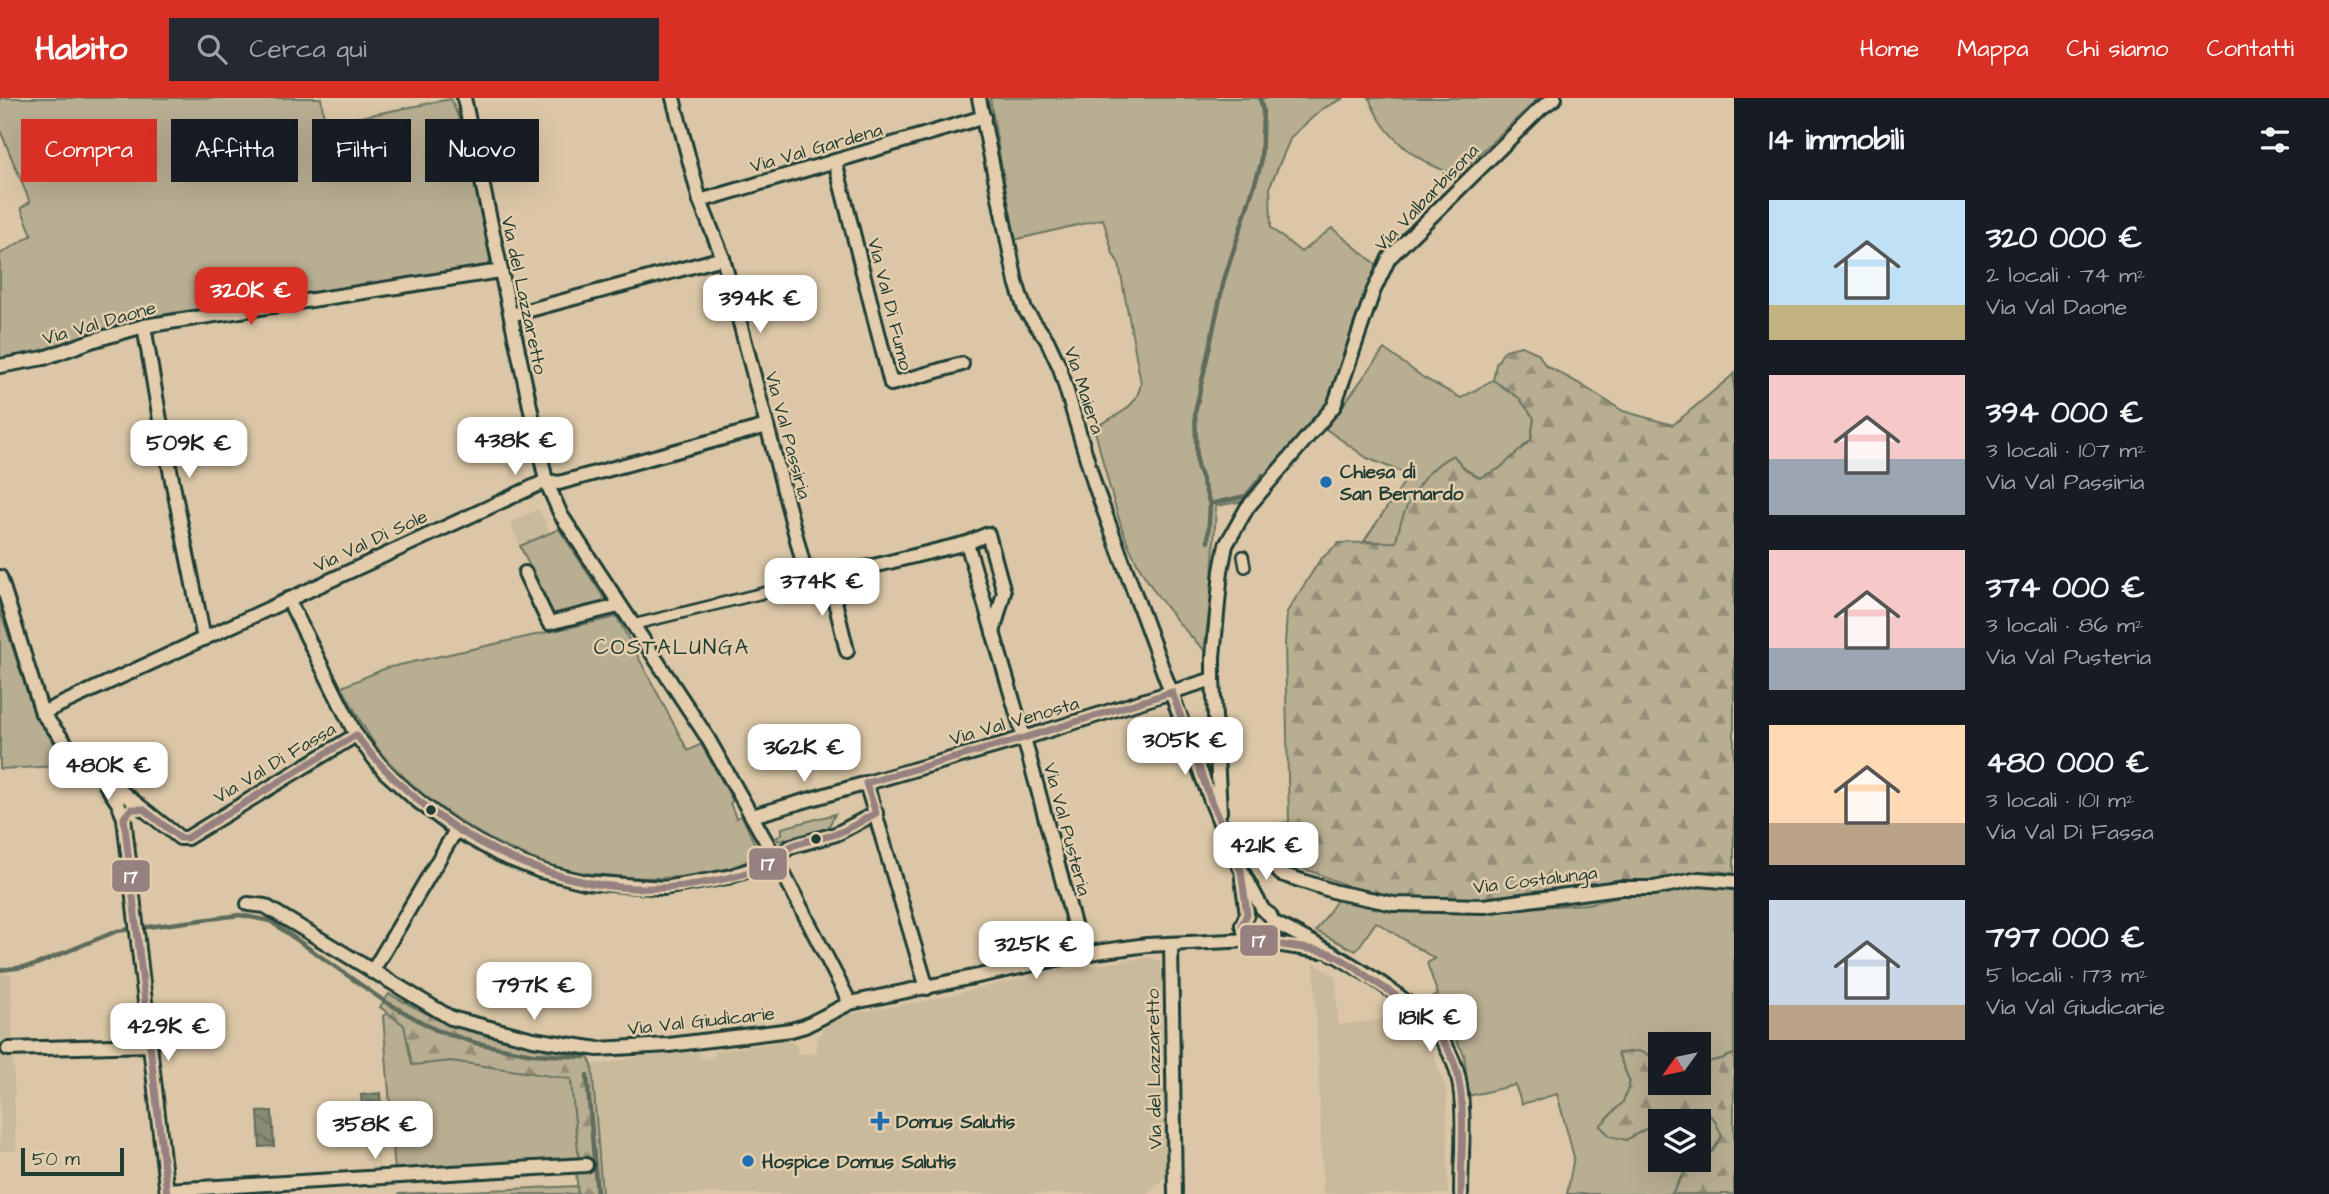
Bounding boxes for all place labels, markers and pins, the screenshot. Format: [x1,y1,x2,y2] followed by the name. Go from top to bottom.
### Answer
[194,268,308,327] pin: 320K €
[703,275,817,335] pin: 394K €
[458,418,572,477] pin: 438K €
[132,420,246,480] pin: 509K €
[1339,459,1464,508] place label: Chiesa di San Bernardo
[1318,474,1334,490] marker: Chiesa di San Bernardo
[765,559,879,618] pin: 374K €
[1128,718,1242,777] pin: 305K €
[747,724,861,784] pin: 362K €
[51,742,165,802] pin: 480K €
[424,803,438,817] unlabelled marker
[1209,822,1323,882] pin: 421K €
[809,832,823,846] unlabelled marker
[979,922,1093,981] pin: 325K €
[477,962,591,1022] pin: 797K €
[1373,995,1487,1054] pin: 181K €
[111,1004,225,1063] pin: 429K €
[318,1102,432,1161] pin: 358K €
[896,1109,1016,1136] place label: Domus Salutis
[870,1111,890,1131] marker: Domus Salutis
[762,1149,957,1176] place label: Hospice Domus Salutis
[740,1153,756,1169] marker: Hospice Domus Salutis

